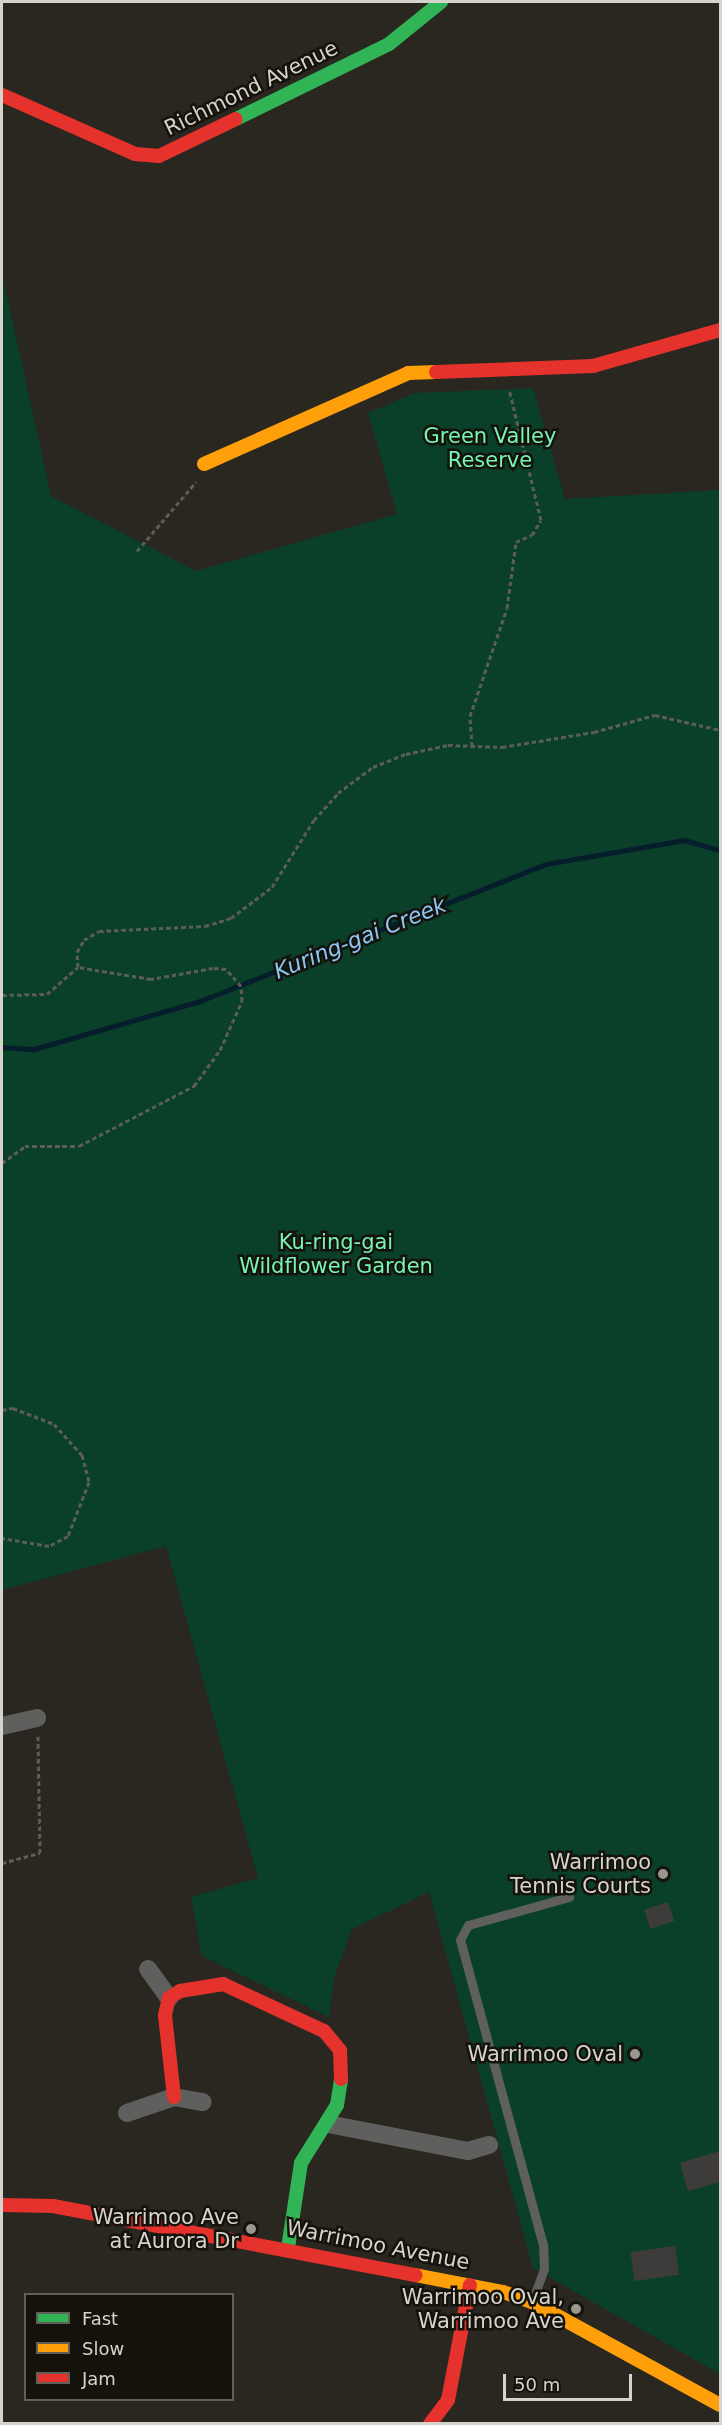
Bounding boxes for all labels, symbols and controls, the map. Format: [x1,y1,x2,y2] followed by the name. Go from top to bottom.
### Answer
[160,35,342,141] street label: Richmond Avenue
[424,423,556,473] park label: Green Valley Reserve
[270,891,450,985] water label: Kuring-gai Creek
[239,1229,433,1279] park label: Ku-ring-gai Wildflower Garden
[510,1849,651,1899] place label: Warrimoo Tennis Courts
[656,1867,670,1881] marker: Warrimoo Tennis Courts
[467,2041,623,2067] place label: Warrimoo Oval
[628,2047,642,2061] marker: Warrimoo Oval
[93,2204,239,2254] place label: Warrimoo Ave at Aurora Dr
[284,2215,472,2275] street label: Warrimoo Avenue
[244,2222,258,2236] marker: Warrimoo Ave at Aurora Dr
[402,2284,564,2334] place label: Warrimoo Oval, Warrimoo Ave
[24,2293,234,2401] legend
[569,2302,583,2316] marker: Warrimoo Oval, Warrimoo Ave
[82,2308,118,2329] text: Fast
[82,2338,124,2359] text: Slow
[506,2362,635,2400] scale bar
[82,2368,116,2389] text: Jam
[514,2374,560,2395] text: 50 m

